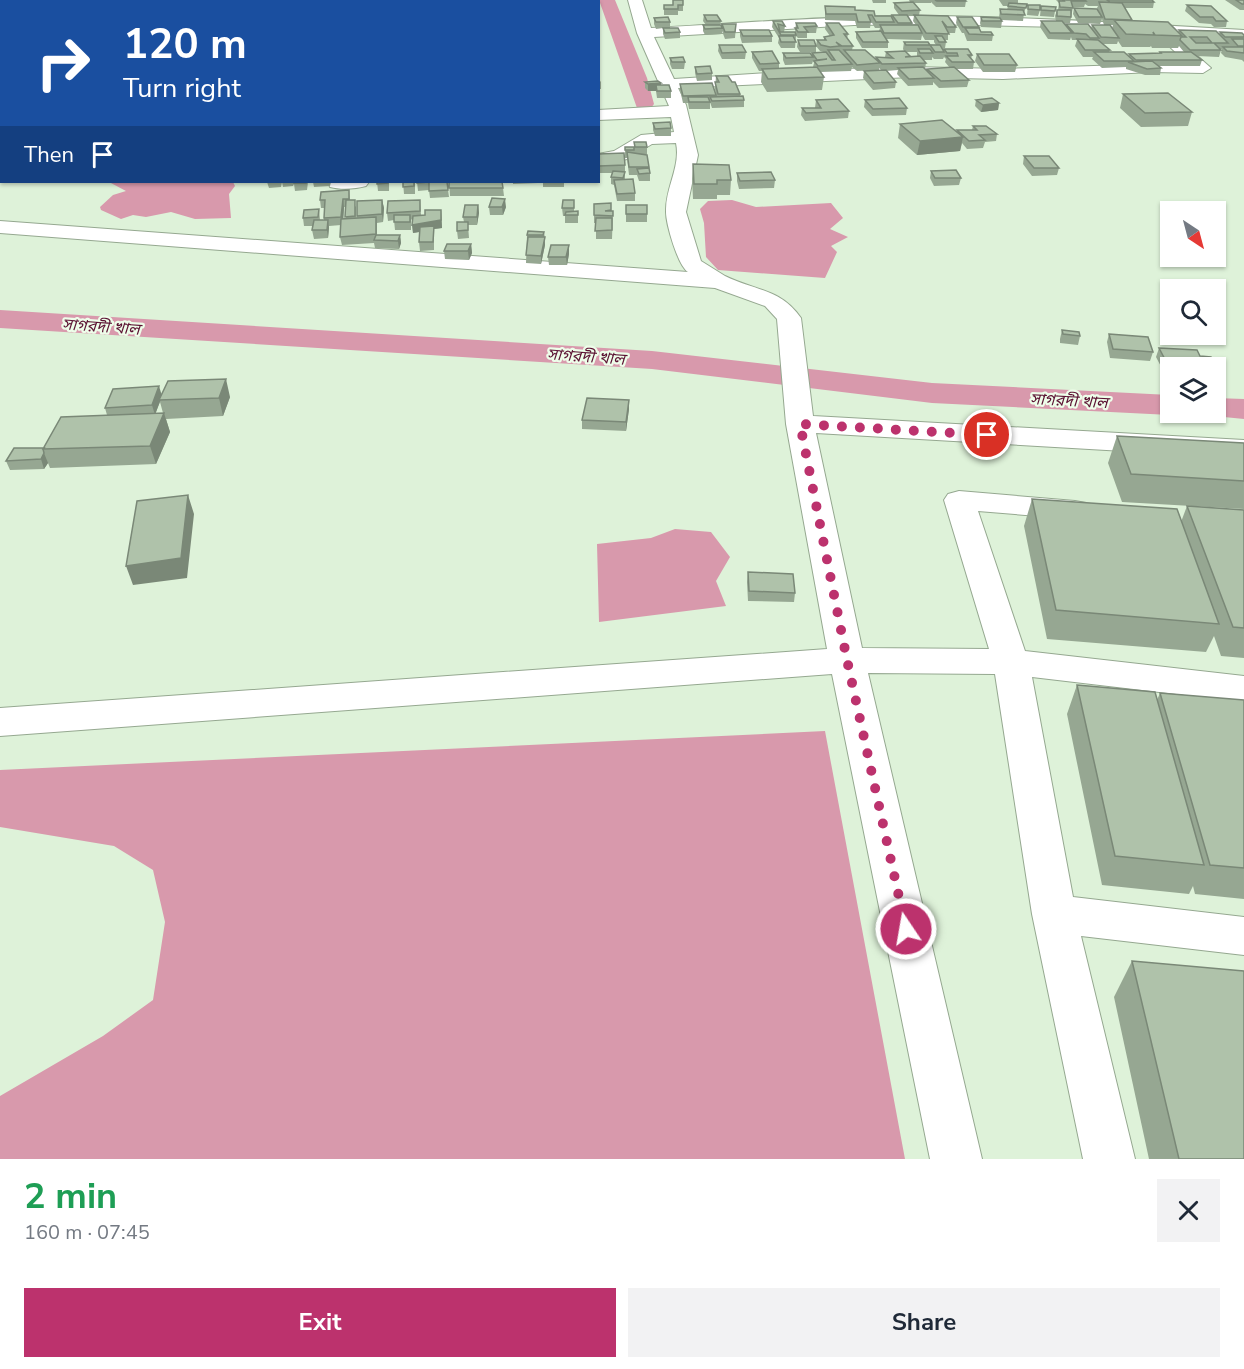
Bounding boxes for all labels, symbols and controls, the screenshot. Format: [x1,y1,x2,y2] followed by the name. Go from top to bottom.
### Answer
[123,16,247,73] text: 120 m
[24,24,102,102] icon: right
[123,70,241,107] text: Turn right
[86,138,119,171] icon: arrive
[24,140,74,170] text: Then
[1160,201,1226,267] north arrow
[1160,201,1226,423] map controls
[1160,279,1226,345] button: search
[61,313,144,341] water label: সাগরদী খাল
[546,343,629,371] water label: সাগরদী খাল
[1160,357,1226,423] button: layers
[1030,388,1112,414] water label: সাগরদী খাল
[961,409,1012,460] pin
[970,418,1003,451] icon: arrive
[874,897,938,961] position arrow
[24,1172,117,1221] text: 2 min
[1157,1179,1220,1242] button: close
[24,1219,150,1246] text: 160 m · 07:45
[24,1288,616,1357] button: Exit
[628,1288,1220,1357] button: Share

